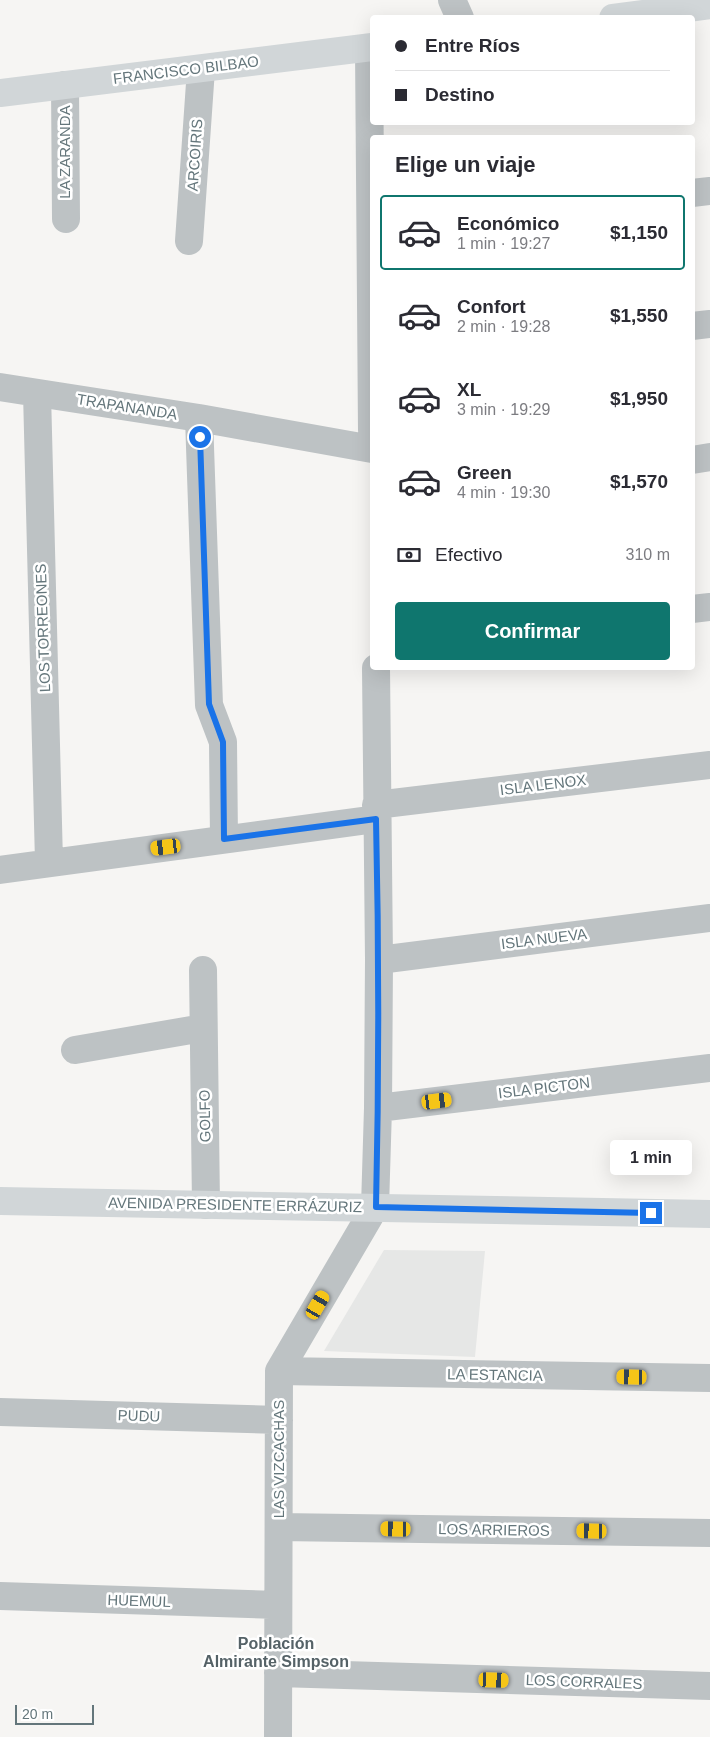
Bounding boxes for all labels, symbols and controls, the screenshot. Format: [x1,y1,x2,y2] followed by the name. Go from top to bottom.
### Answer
[425,35,520,56] text: Entre Ríos
[112,52,260,87] street label: FRANCISCO BILBAO
[425,84,495,105] text: Destino
[56,105,73,199] street label: LA ZARANDA
[183,118,206,192] street label: ARCOIRIS
[395,152,536,177] text: Elige un viaje
[397,210,442,255] icon: car
[457,213,559,234] text: Económico
[610,222,668,243] text: $1,150
[457,235,550,252] text: 1 min · 19:27
[397,293,442,338] icon: car
[457,296,526,317] text: Confort
[610,305,668,326] text: $1,550
[457,318,550,335] text: 2 min · 19:28
[397,376,442,421] icon: car
[457,379,481,400] text: XL
[610,388,668,409] text: $1,950
[76,390,178,423] street label: TRAPANANDA
[457,401,550,418] text: 3 min · 19:29
[189,426,211,448] route start
[397,459,442,504] icon: car
[457,462,512,483] text: Green
[610,471,668,492] text: $1,570
[457,484,550,501] text: 4 min · 19:30
[395,541,423,569] icon: cash
[435,544,503,565] text: Efectivo
[626,546,670,563] text: 310 m
[32,563,53,693] street label: LOS TORREONES
[395,602,670,660] button: Confirmar
[499,771,587,798] street label: ISLA LENOX
[150,838,181,856] car
[500,925,588,952] street label: ISLA NUEVA
[497,1073,591,1102] street label: ISLA PICTON
[196,1090,213,1142] street label: GOLFO
[421,1092,452,1110] car
[610,1140,692,1176] callout: 1 min
[630,1149,672,1166] text: 1 min
[108,1194,362,1215] street label: AVENIDA PRESIDENTE ERRÁZURIZ
[640,1202,662,1224] route end
[304,1288,331,1322] car
[447,1365,543,1384] street label: LA ESTANCIA
[616,1369,647,1385] car
[270,1400,287,1518] street label: LAS VIZCACHAS
[117,1406,161,1425] street label: PUDU
[438,1520,550,1539] street label: LOS ARRIEROS
[380,1521,411,1537] car
[576,1523,607,1539] car
[107,1591,171,1610] street label: HUEMUL
[203,1635,349,1670] district label: Población Almirante Simpson
[525,1671,643,1692] street label: LOS CORRALES
[478,1672,509,1688] car
[15,1702,94,1725] scale bar
[22,1706,53,1722] text: 20 m

